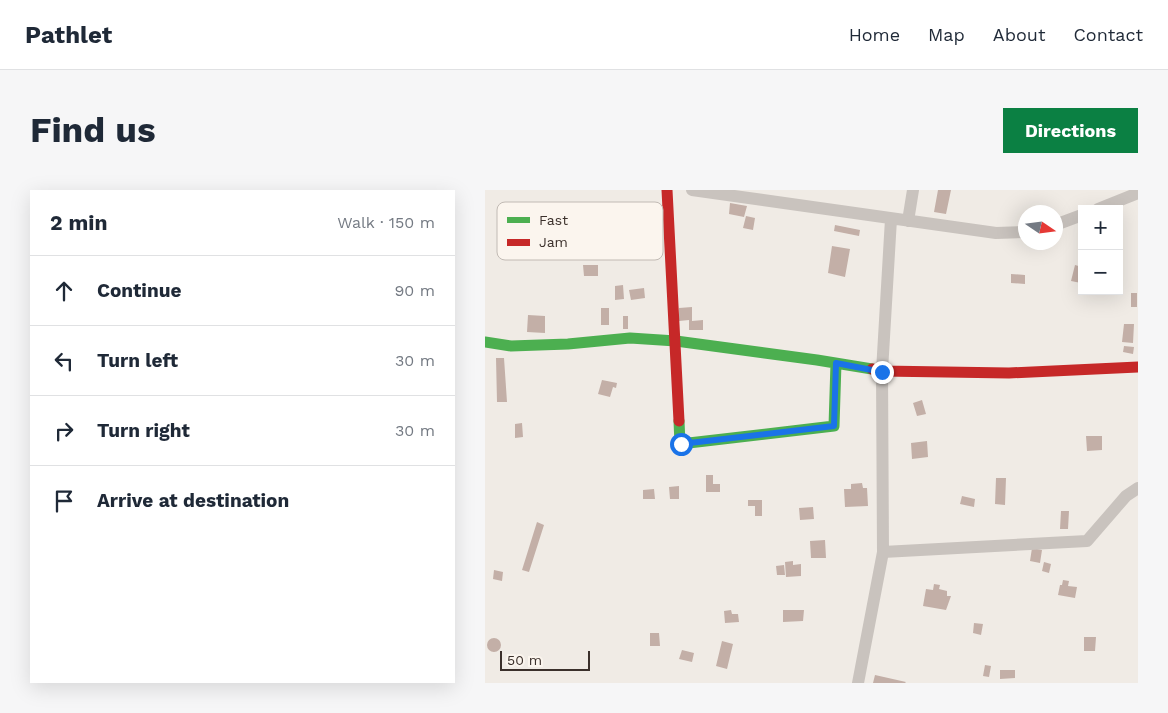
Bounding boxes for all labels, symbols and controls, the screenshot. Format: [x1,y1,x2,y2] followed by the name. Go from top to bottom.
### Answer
[25,21,112,49] text: Pathlet
[849,24,900,45] text: Home
[928,24,965,45] text: Map
[993,24,1045,45] text: About
[1073,24,1143,45] text: Contact
[1003,108,1138,153] button: Directions
[30,109,156,151] text: Find us
[497,202,663,260] legend
[1018,205,1063,250] north arrow
[1078,205,1123,295] map controls
[1078,205,1123,250] button: +
[50,210,107,235] text: 2 min
[539,212,568,228] text: Fast
[337,213,435,232] text: Walk · 150 m
[539,234,568,250] text: Jam
[1078,250,1123,295] button: −
[50,277,78,305] icon: ahead
[97,279,181,302] text: Continue
[394,281,435,300] text: 90 m
[50,347,78,375] icon: left
[97,349,178,372] text: Turn left
[395,351,435,370] text: 30 m
[871,361,894,384] route end
[50,417,78,445] icon: right
[97,419,190,442] text: Turn right
[395,421,435,440] text: 30 m
[670,433,693,456] route start
[50,487,78,515] icon: arrive
[97,489,289,512] text: Arrive at destination
[500,648,590,671] scale bar
[507,652,542,668] text: 50 m

